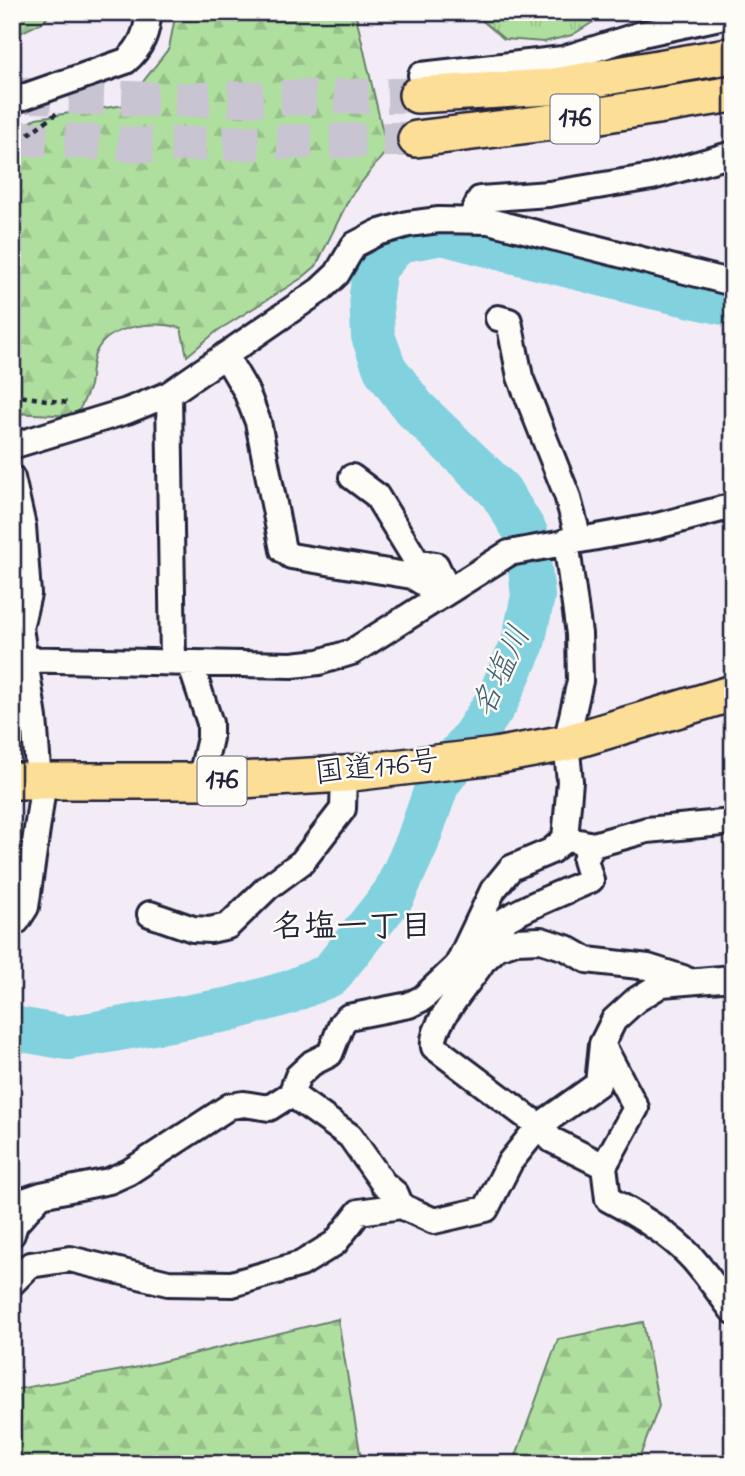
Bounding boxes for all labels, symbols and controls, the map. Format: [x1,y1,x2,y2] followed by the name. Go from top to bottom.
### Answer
[550,94,600,144] road number: 176
[461,619,545,725] water label: 名塩川
[312,741,442,797] street label: 国道176号
[198,756,246,806] road number: 176
[272,905,432,952] district label: 名塩一丁目

